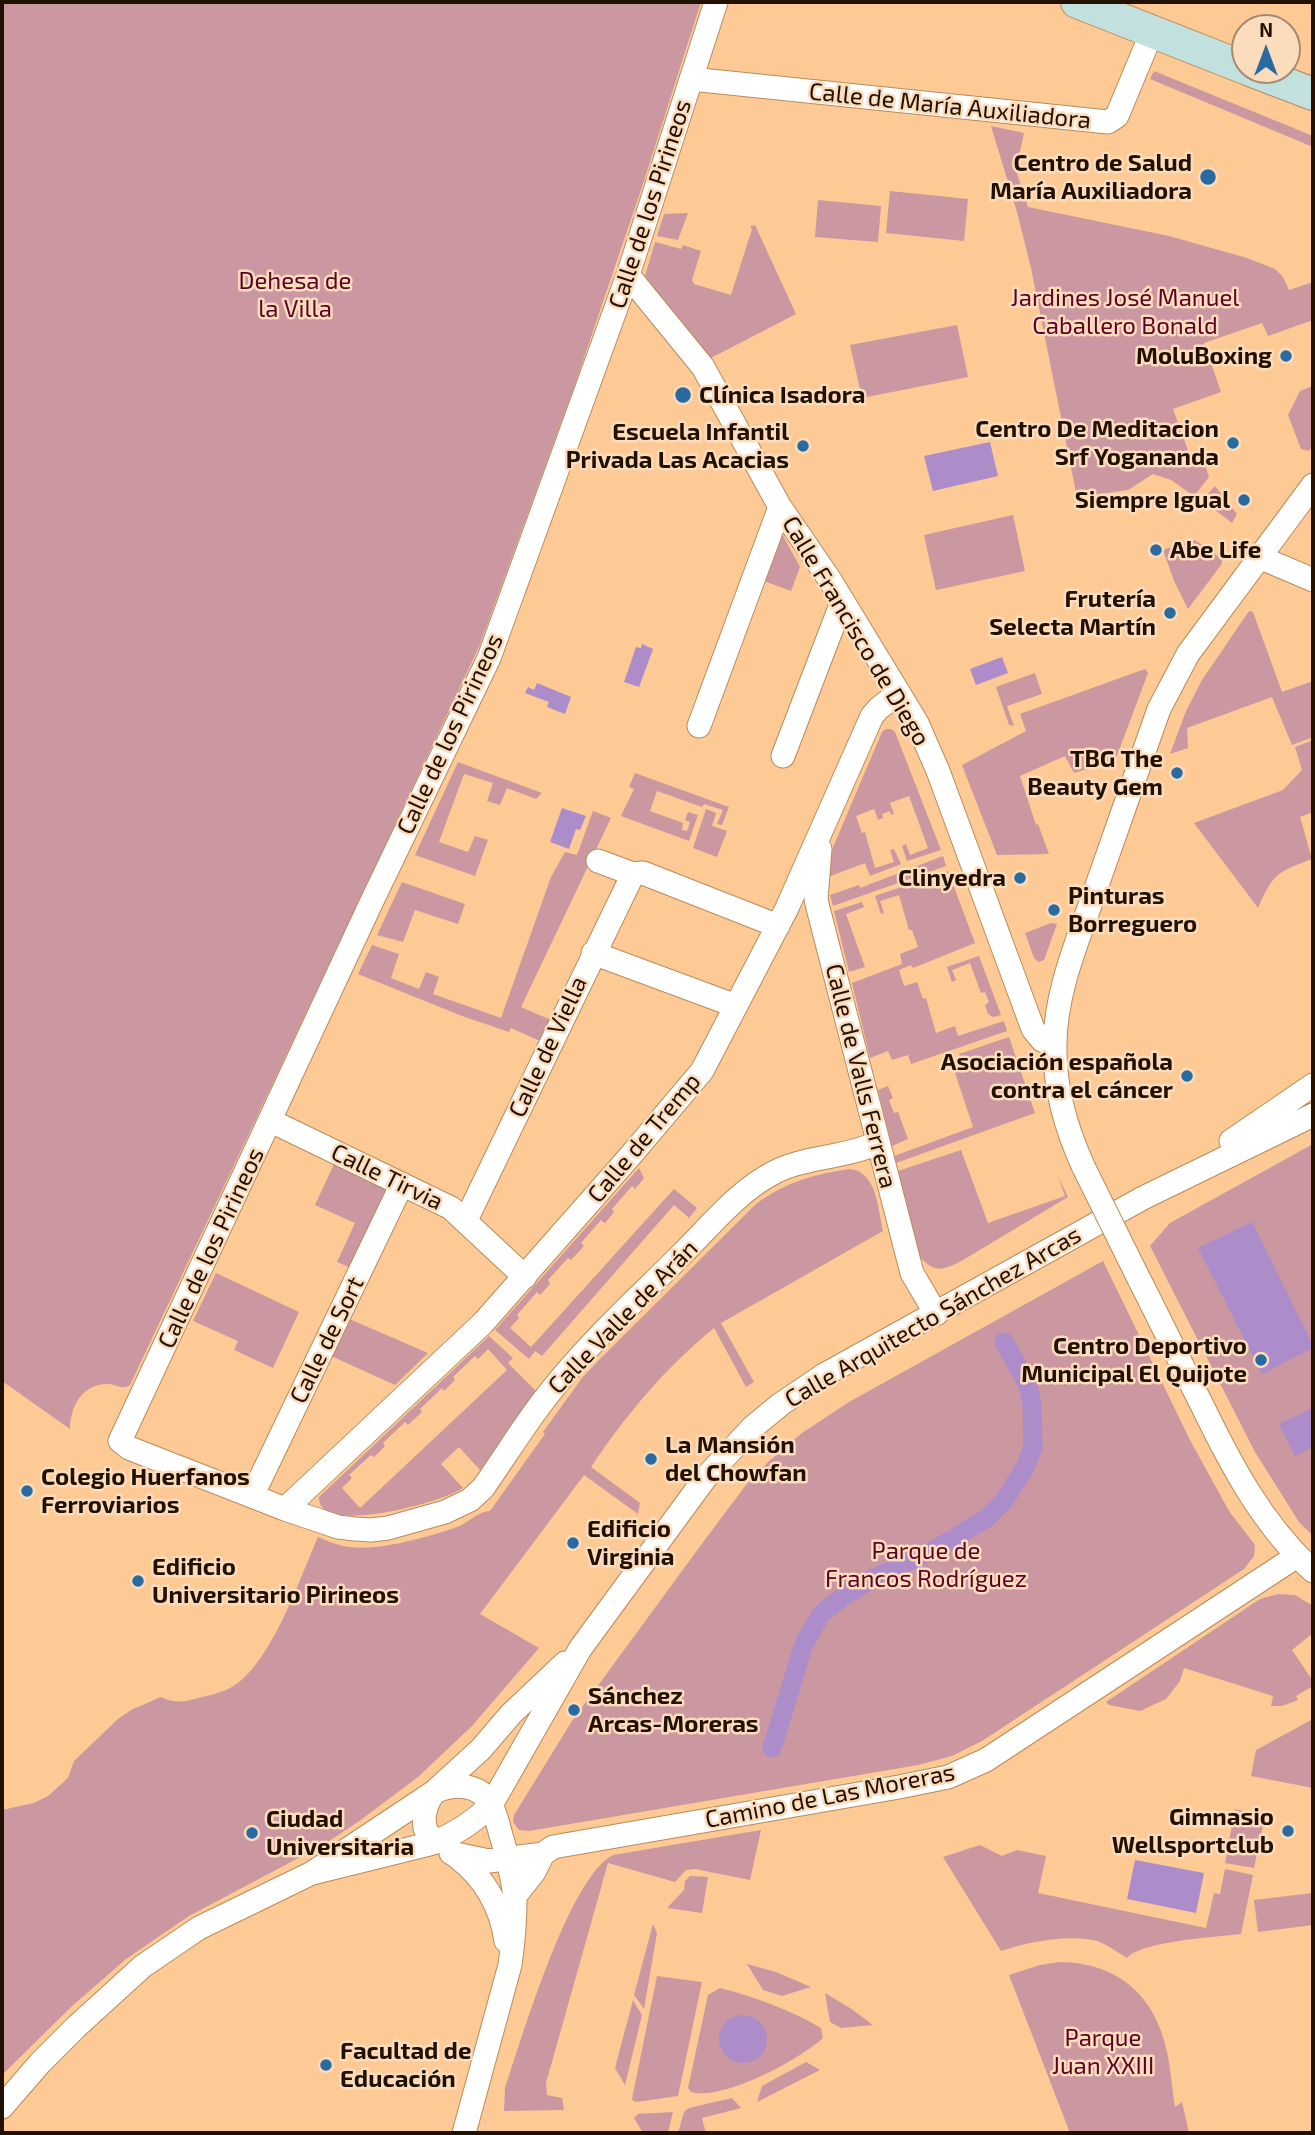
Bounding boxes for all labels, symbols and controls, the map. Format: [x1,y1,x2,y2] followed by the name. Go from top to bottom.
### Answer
[1231,14,1301,84] north arrow
[1259,18,1273,41] text: N
[808,77,1092,135] street label: Calle de María Auxiliadora
[603,96,697,312] street label: Calle de los Pirineos
[990,149,1192,205] place label: Centro de Salud María Auxiliadora
[1198,167,1218,187] marker: Centro de Salud María Auxiliadora
[238,267,352,323] park label: Dehesa de la Villa
[1011,284,1239,340] park label: Jardines José Manuel Caballero Bonald
[1136,342,1272,370] place label: MoluBoxing
[1278,348,1294,364] marker: MoluBoxing
[699,381,866,409] place label: Clínica Isadora
[673,385,693,405] marker: Clínica Isadora
[975,415,1219,471] place label: Centro De Meditacion Srf Yogananda
[566,418,789,474] place label: Escuela Infantil Privada Las Acacias
[1225,435,1241,451] marker: Centro De Meditacion Srf Yogananda
[795,438,811,454] marker: Escuela Infantil Privada Las Acacias
[1075,486,1230,514] place label: Siempre Igual
[1236,492,1252,508] marker: Siempre Igual
[776,511,936,751] street label: Calle Francisco de Diego
[1170,536,1261,564] place label: Abe Life
[1148,542,1164,558] marker: Abe Life
[989,585,1156,641] place label: Frutería Selecta Martín
[1162,605,1178,621] marker: Frutería Selecta Martín
[391,629,509,839] street label: Calle de los Pirineos
[1027,745,1163,801] place label: TBG The Beauty Gem
[1169,765,1185,781] marker: TBG The Beauty Gem
[898,864,1006,892] place label: Clinyedra
[1012,870,1028,886] marker: Clinyedra
[1068,882,1197,938] place label: Pinturas Borreguero
[1046,902,1062,918] marker: Pinturas Borreguero
[819,961,903,1191] street label: Calle de Valls Ferrera
[503,972,593,1122] street label: Calle de Viella
[941,1048,1173,1104] place label: Asociación española contra el cáncer
[581,1067,707,1209] street label: Calle de Tremp
[1179,1068,1195,1084] marker: Asociación española contra el cáncer
[326,1138,448,1216] street label: Calle Tirvia
[152,1143,270,1353] street label: Calle de los Pirineos
[780,1220,1086,1414] street label: Calle Arquitecto Sánchez Arcas
[542,1234,704,1400] street label: Calle Valle de Arán
[284,1272,370,1408] street label: Calle de Sort
[1021,1332,1247,1388] place label: Centro Deportivo Municipal El Quijote
[1253,1352,1269,1368] marker: Centro Deportivo Municipal El Quijote
[665,1431,807,1487] place label: La Mansión del Chowfan
[643,1451,659,1467] marker: La Mansión del Chowfan
[41,1463,250,1519] place label: Colegio Huerfanos Ferroviarios
[19,1483,35,1499] marker: Colegio Huerfanos Ferroviarios
[587,1515,674,1571] place label: Edificio Virginia
[565,1535,581,1551] marker: Edificio Virginia
[825,1537,1027,1593] park label: Parque de Francos Rodríguez
[152,1553,399,1609] place label: Edificio Universitario Pirineos
[130,1573,146,1589] marker: Edificio Universitario Pirineos
[588,1682,759,1738] place label: Sánchez Arcas-Moreras
[566,1702,582,1718] marker: Sánchez Arcas-Moreras
[703,1758,957,1834] street label: Camino de Las Moreras
[1112,1803,1274,1859] place label: Gimnasio Wellsportclub
[266,1805,414,1861] place label: Ciudad Universitaria
[1280,1823,1296,1839] marker: Gimnasio Wellsportclub
[244,1825,260,1841] marker: Ciudad Universitaria
[1052,2024,1154,2080] park label: Parque Juan XXIII
[340,2037,471,2093] place label: Facultad de Educación
[318,2057,334,2073] marker: Facultad de Educación

